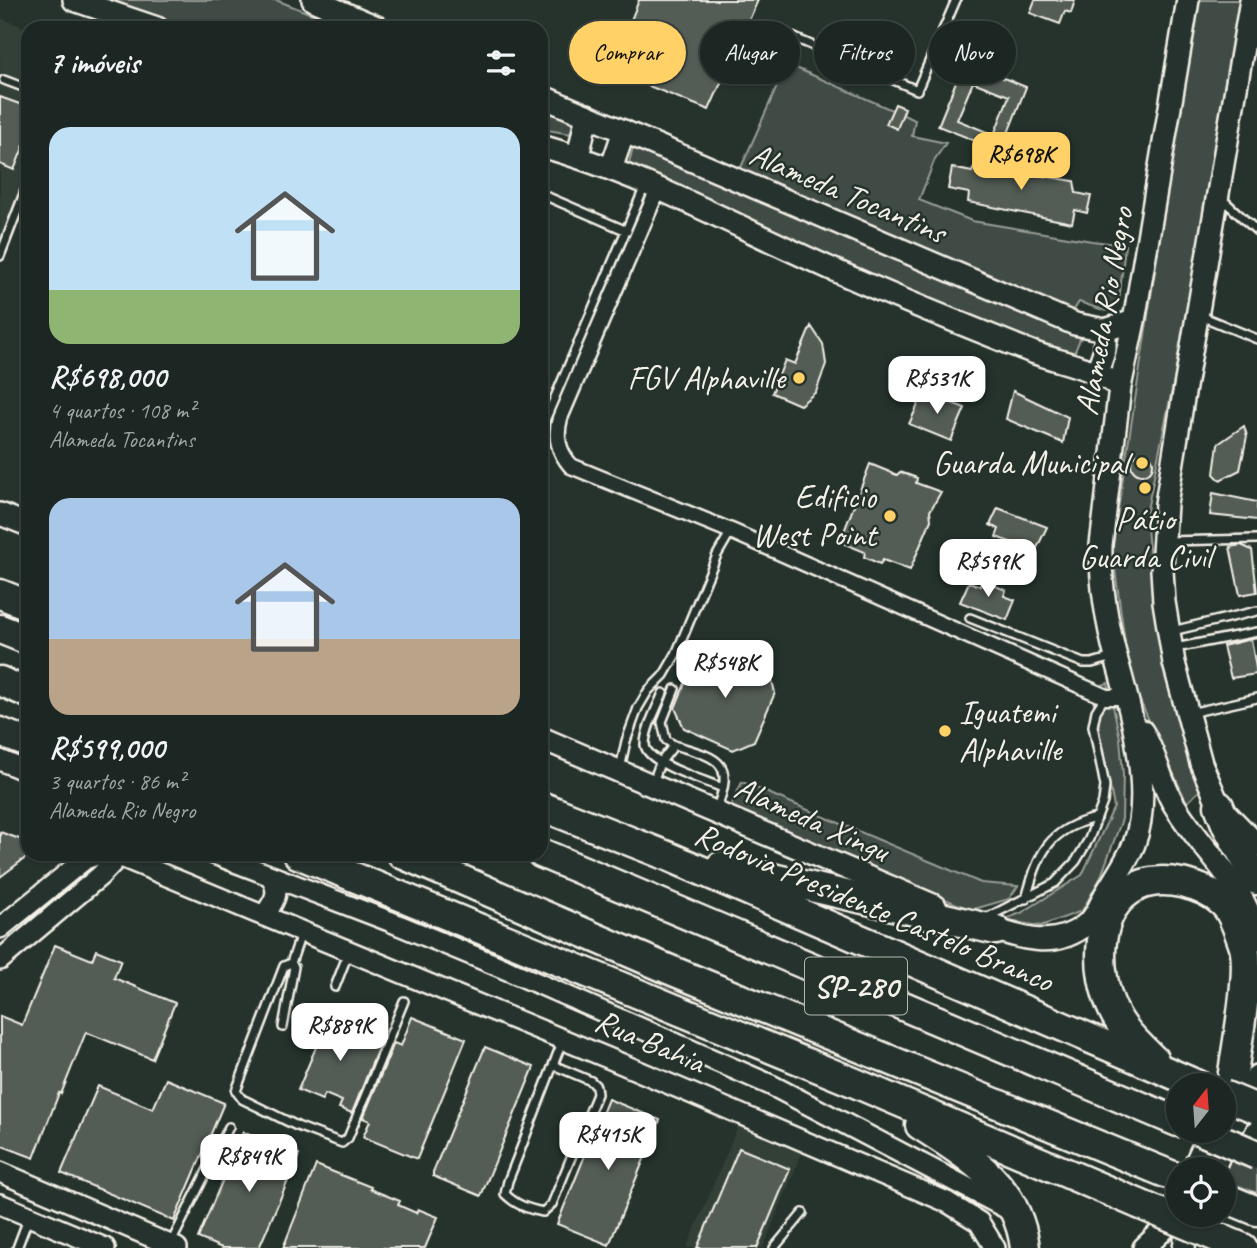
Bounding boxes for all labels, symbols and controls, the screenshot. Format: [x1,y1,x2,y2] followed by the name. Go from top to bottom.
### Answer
[569,21,686,84] chip: Comprar
[700,21,800,84] chip: Alugar
[814,21,915,84] chip: Filtros
[929,21,1016,84] chip: Novo
[49,44,140,82] text: 7 imóveis
[482,44,520,82] icon: filters
[964,132,1078,192] pin: R$698K
[744,133,955,254] street label: Alameda Tocantins
[988,140,1054,169] text: R$698K
[222,173,348,299] icon: home
[1065,202,1143,418] street label: Alameda Rio Negro
[880,356,994,416] pin: R$531K
[627,357,787,399] place label: FGV Alphaville
[49,358,166,396] text: R$698,000
[904,364,970,393] text: R$531K
[791,370,807,386] marker: FGV Alphaville
[49,396,195,425] text: 4 quartos · 108 m²
[49,425,195,454] text: Alameda Tocantins
[933,442,1133,484] place label: Guarda Municipal
[1134,455,1150,471] marker: Guarda Municipal
[753,476,879,556] place label: Edificio West Point
[1137,480,1153,496] marker: Pátio Guarda Civil
[1079,498,1217,578] place label: Pátio Guarda Civil
[882,508,898,524] marker: Edificio West Point
[931,540,1045,599] pin: R$599K
[222,544,348,670] icon: home
[956,547,1020,576] text: R$599K
[668,640,782,700] pin: R$548K
[692,648,758,677] text: R$548K
[959,691,1064,771] place label: Iguatemi Alphaville
[937,723,953,739] marker: Iguatemi Alphaville
[49,729,165,767] text: R$599,000
[728,766,897,872] street label: Alameda Xingu
[49,767,185,796] text: 3 quartos · 86 m²
[49,796,195,825] text: Alameda Rio Negro
[689,812,1062,1002] street label: Rodovia Presidente Castelo Branco
[805,958,907,1015] road number: SP-280
[589,999,713,1084] street label: Rua Bahia
[283,1004,397,1063] pin: R$889K
[307,1011,373,1040] text: R$889K
[1166,1073,1236,1143] north arrow
[1166,1073,1236,1227] map controls
[551,1112,665,1172] pin: R$415K
[575,1120,641,1149] text: R$415K
[192,1134,306,1194] pin: R$849K
[216,1142,282,1171] text: R$849K
[1166,1157,1236,1227] button: locate

